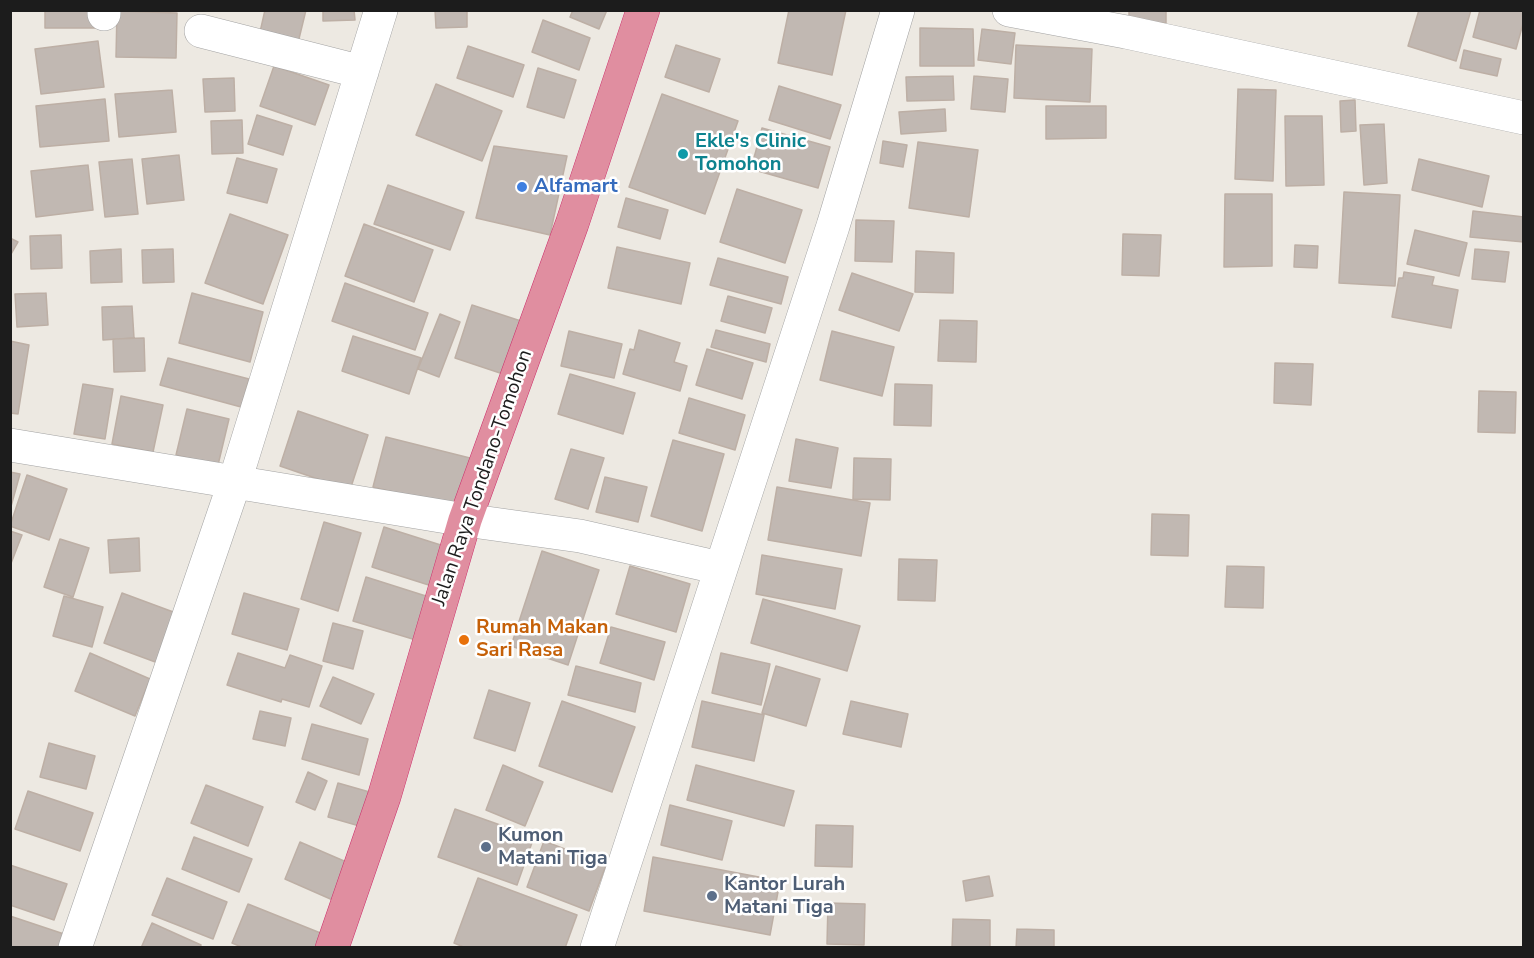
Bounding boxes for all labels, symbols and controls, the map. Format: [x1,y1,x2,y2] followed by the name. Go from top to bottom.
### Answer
[695,130,806,177] place label: Ekle's Clinic Tomohon
[676,147,690,161] marker: Ekle's Clinic Tomohon
[534,175,618,199] place label: Alfamart
[515,180,529,194] marker: Alfamart
[428,347,538,609] street label: Jalan Raya Tondano-Tomohon
[476,616,608,663] place label: Rumah Makan Sari Rasa
[457,633,471,647] marker: Rumah Makan Sari Rasa
[498,824,608,871] place label: Kumon Matani Tiga
[479,840,493,854] marker: Kumon Matani Tiga
[724,873,845,920] place label: Kantor Lurah Matani Tiga
[705,889,719,903] marker: Kantor Lurah Matani Tiga

